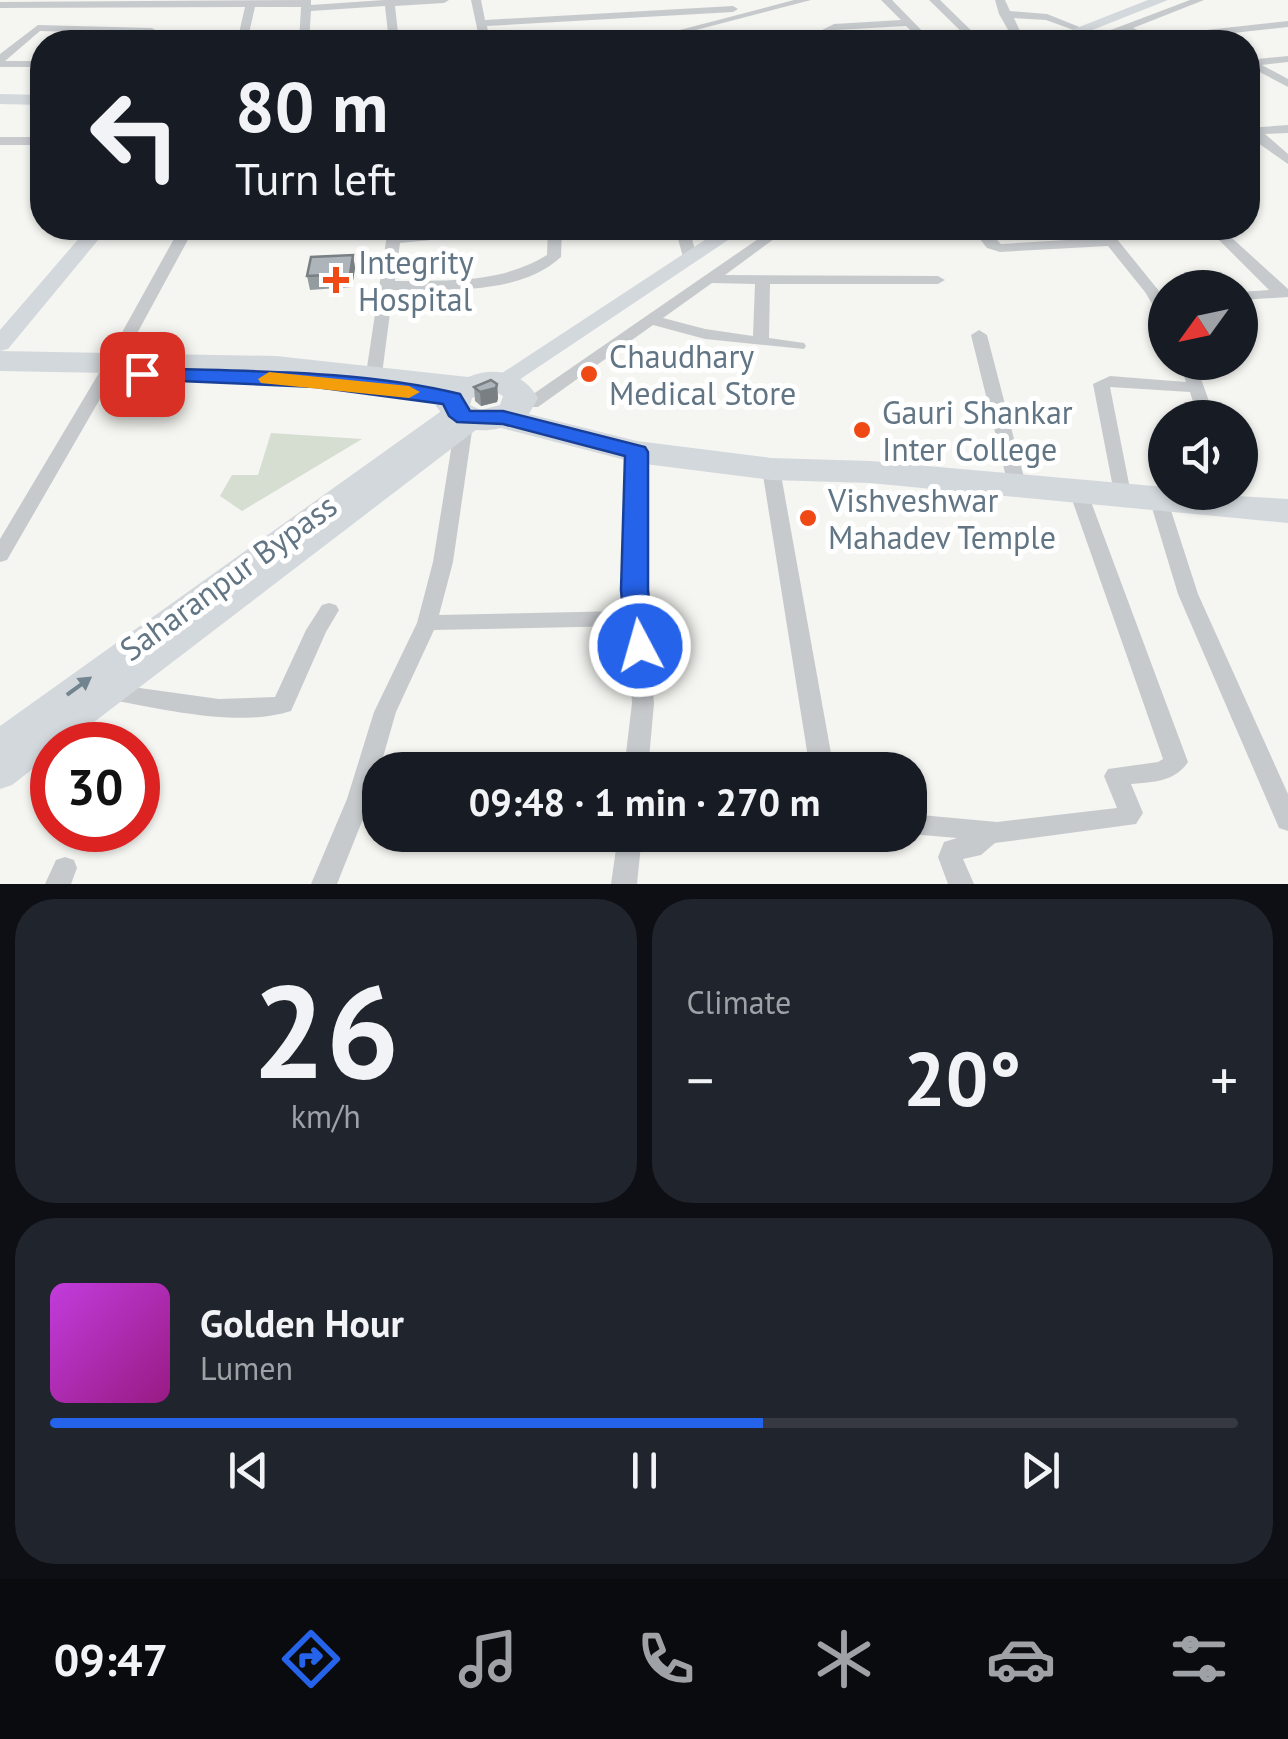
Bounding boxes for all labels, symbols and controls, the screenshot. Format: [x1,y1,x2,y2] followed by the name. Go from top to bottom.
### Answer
[235,61,388,151] text: 80 m
[70,70,200,200] icon: left
[235,149,396,207] text: Turn left
[358,241,474,320] place label: Integrity Hospital
[323,267,349,293] marker: Integrity Hospital
[1148,270,1258,380] north arrow
[1148,270,1258,510] map controls
[100,332,185,417] pin
[609,335,796,414] place label: Chaudhary Medical Store
[115,347,170,402] icon: arrive
[578,363,600,385] marker: Chaudhary Medical Store
[882,391,1073,470] place label: Gauri Shankar Inter College
[1148,400,1258,510] button: sound
[851,419,873,441] marker: Gauri Shankar Inter College
[827,479,1056,558] place label: Vishveshwar Mahadev Temple
[111,484,345,670] street label: Saharanpur Bypass
[797,507,819,529] marker: Vishveshwar Mahadev Temple
[588,594,692,698] position arrow
[66,676,92,696] one-way arrow
[30,722,160,852] speed limit sign: 30
[469,777,820,826] text: 09:48 · 1 min · 270 m
[252,946,399,1114] text: 26
[687,981,791,1023] text: Climate
[903,1030,1021,1127] text: 20°
[687,1044,714,1115] text: −
[1210,1044,1238,1115] text: +
[291,1095,361,1137] text: km/h
[200,1298,404,1347] text: Golden Hour
[200,1347,293,1389] text: Lumen
[221,1443,276,1498] icon: previous
[617,1443,672,1498] icon: pause
[1013,1443,1068,1498] icon: next
[276,1624,346,1694] icon: directions
[453,1624,523,1694] icon: music
[631,1624,701,1694] icon: phone
[809,1624,879,1694] icon: climate
[986,1624,1056,1694] icon: car
[1164,1624,1234,1694] icon: filters
[54,1630,168,1688] text: 09:47

